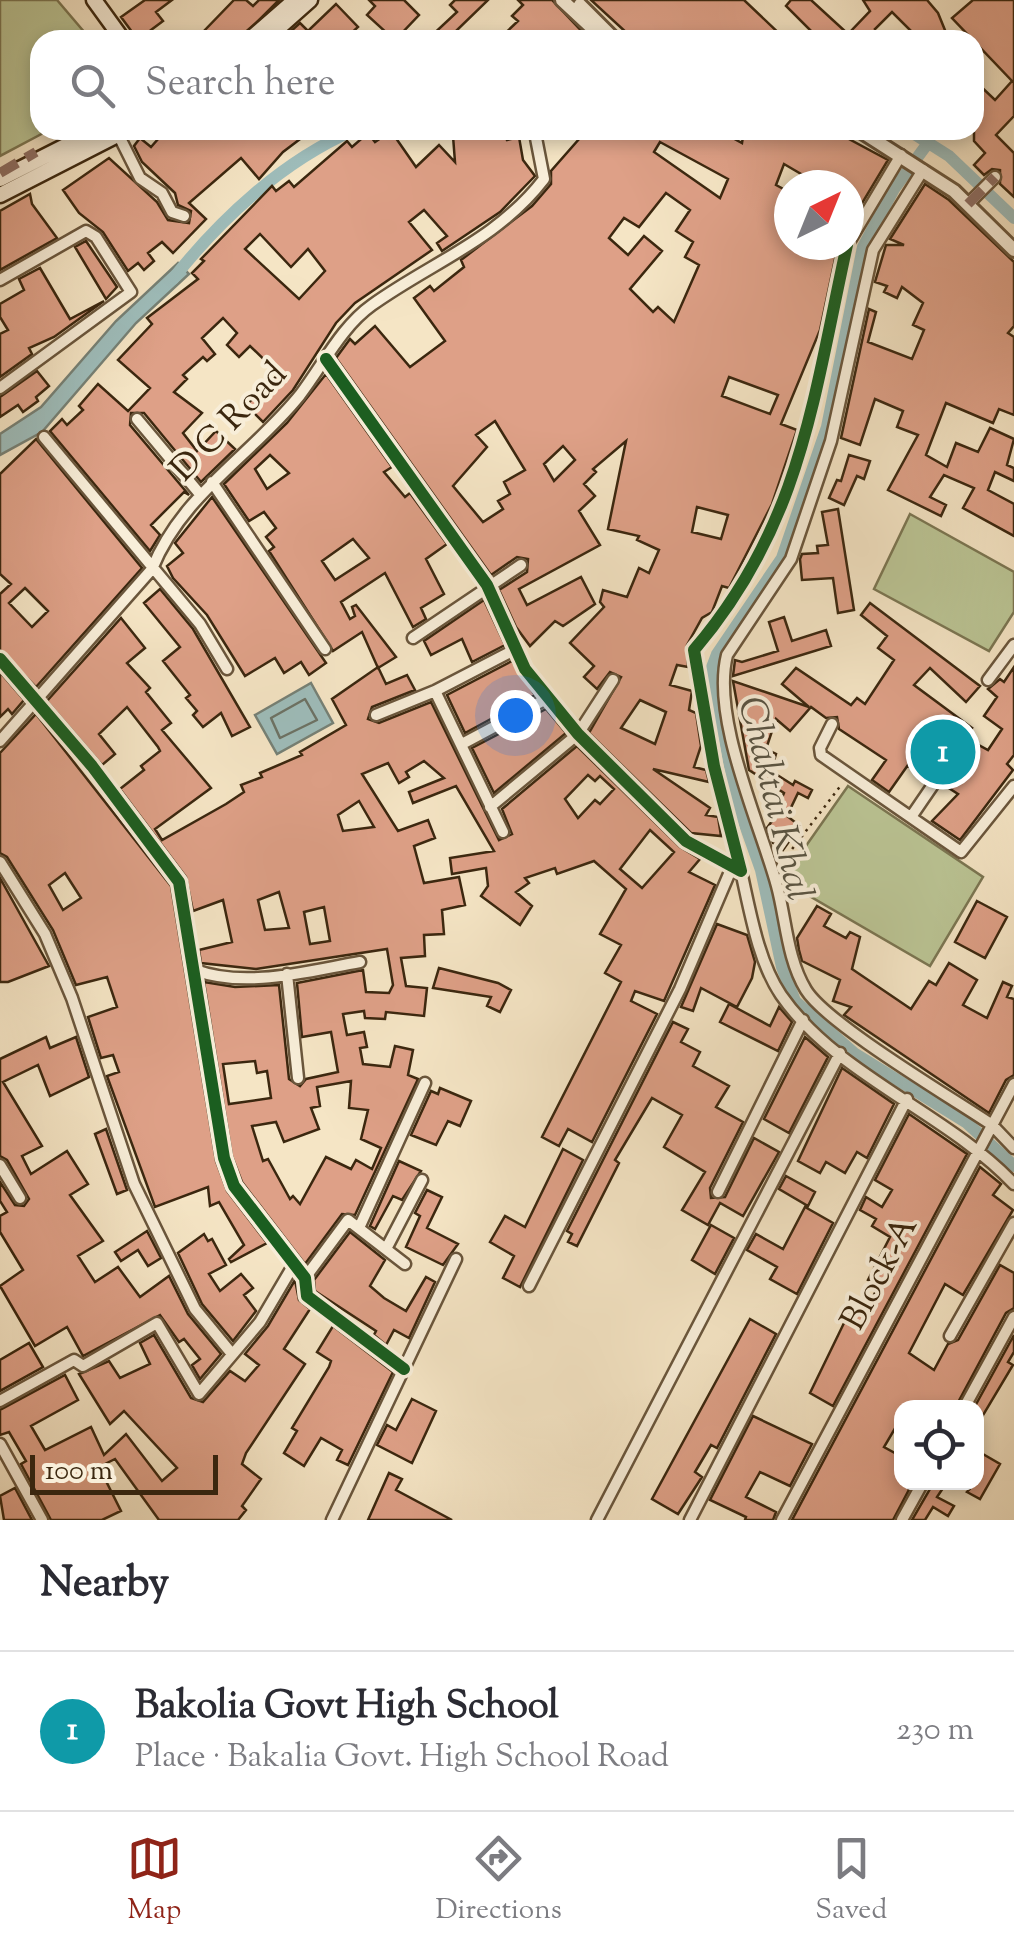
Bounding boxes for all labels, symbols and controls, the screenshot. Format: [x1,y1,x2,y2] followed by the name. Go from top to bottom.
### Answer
[30,30,984,140] search box
[65,58,120,113] icon: search
[145,58,336,112] text: Search here
[774,170,864,260] north arrow
[160,351,300,495] street label: D C Road
[490,690,541,741] your location
[722,692,824,906] water label: Chaktai Khal
[910,714,976,790] pin: 1
[830,1208,932,1340] street label: Block-A
[894,1400,984,1490] map controls
[894,1400,984,1490] button: locate
[30,1450,218,1494] scale bar
[45,1452,113,1492] text: 100 m
[40,1555,169,1615] text: Nearby
[135,1681,559,1735] text: Bakolia Govt High School
[67,1708,78,1754] text: 1
[896,1708,974,1754] text: 230 m
[135,1735,669,1781] text: Place · Bakalia Govt. High School Road
[127,1831,182,1931] tab: Map
[435,1831,562,1931] tab: Directions
[815,1831,887,1931] tab: Saved

